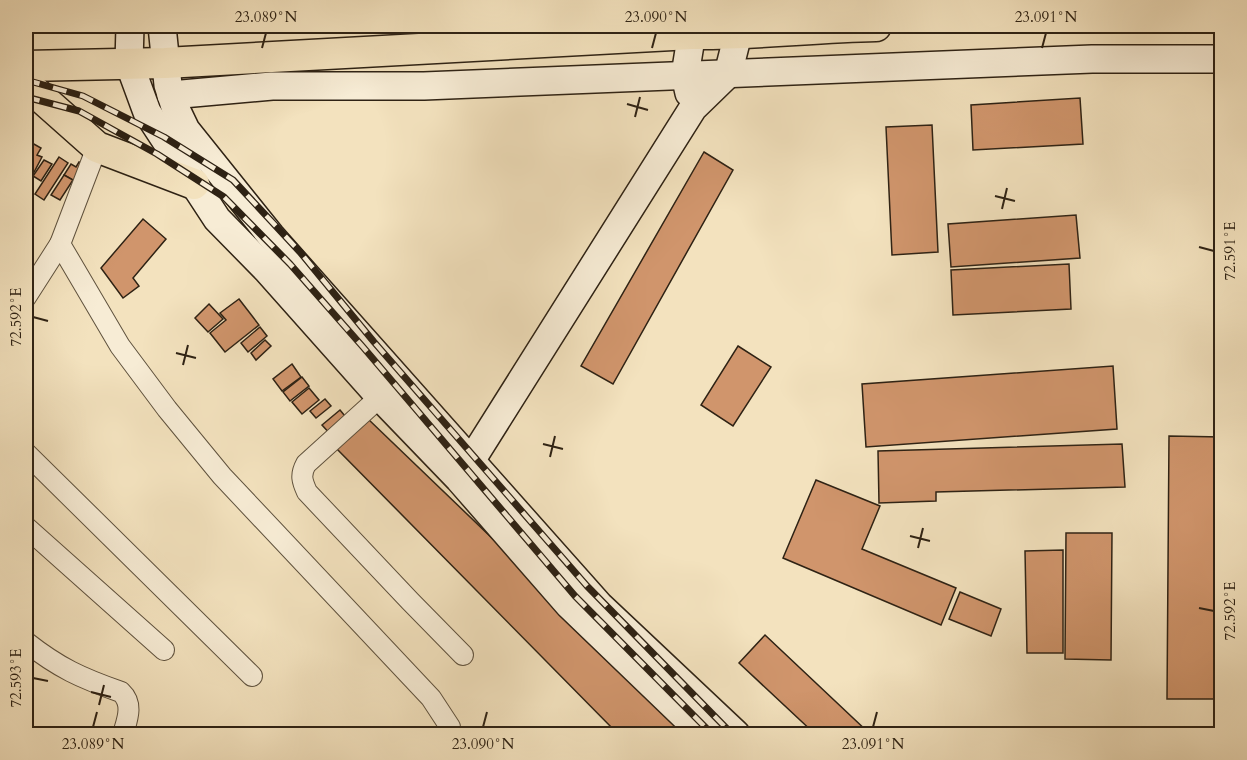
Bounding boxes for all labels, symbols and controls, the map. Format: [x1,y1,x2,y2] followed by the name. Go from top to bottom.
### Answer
[235,7,298,27] text: 23.089°N
[625,7,688,27] text: 23.090°N
[1015,7,1078,27] text: 23.091°N
[1220,221,1240,281] text: 72.591°E
[6,287,26,347] text: 72.592°E
[1220,581,1240,641] text: 72.592°E
[6,648,26,708] text: 72.593°E
[62,734,125,754] text: 23.089°N
[452,734,515,754] text: 23.090°N
[842,734,905,754] text: 23.091°N

